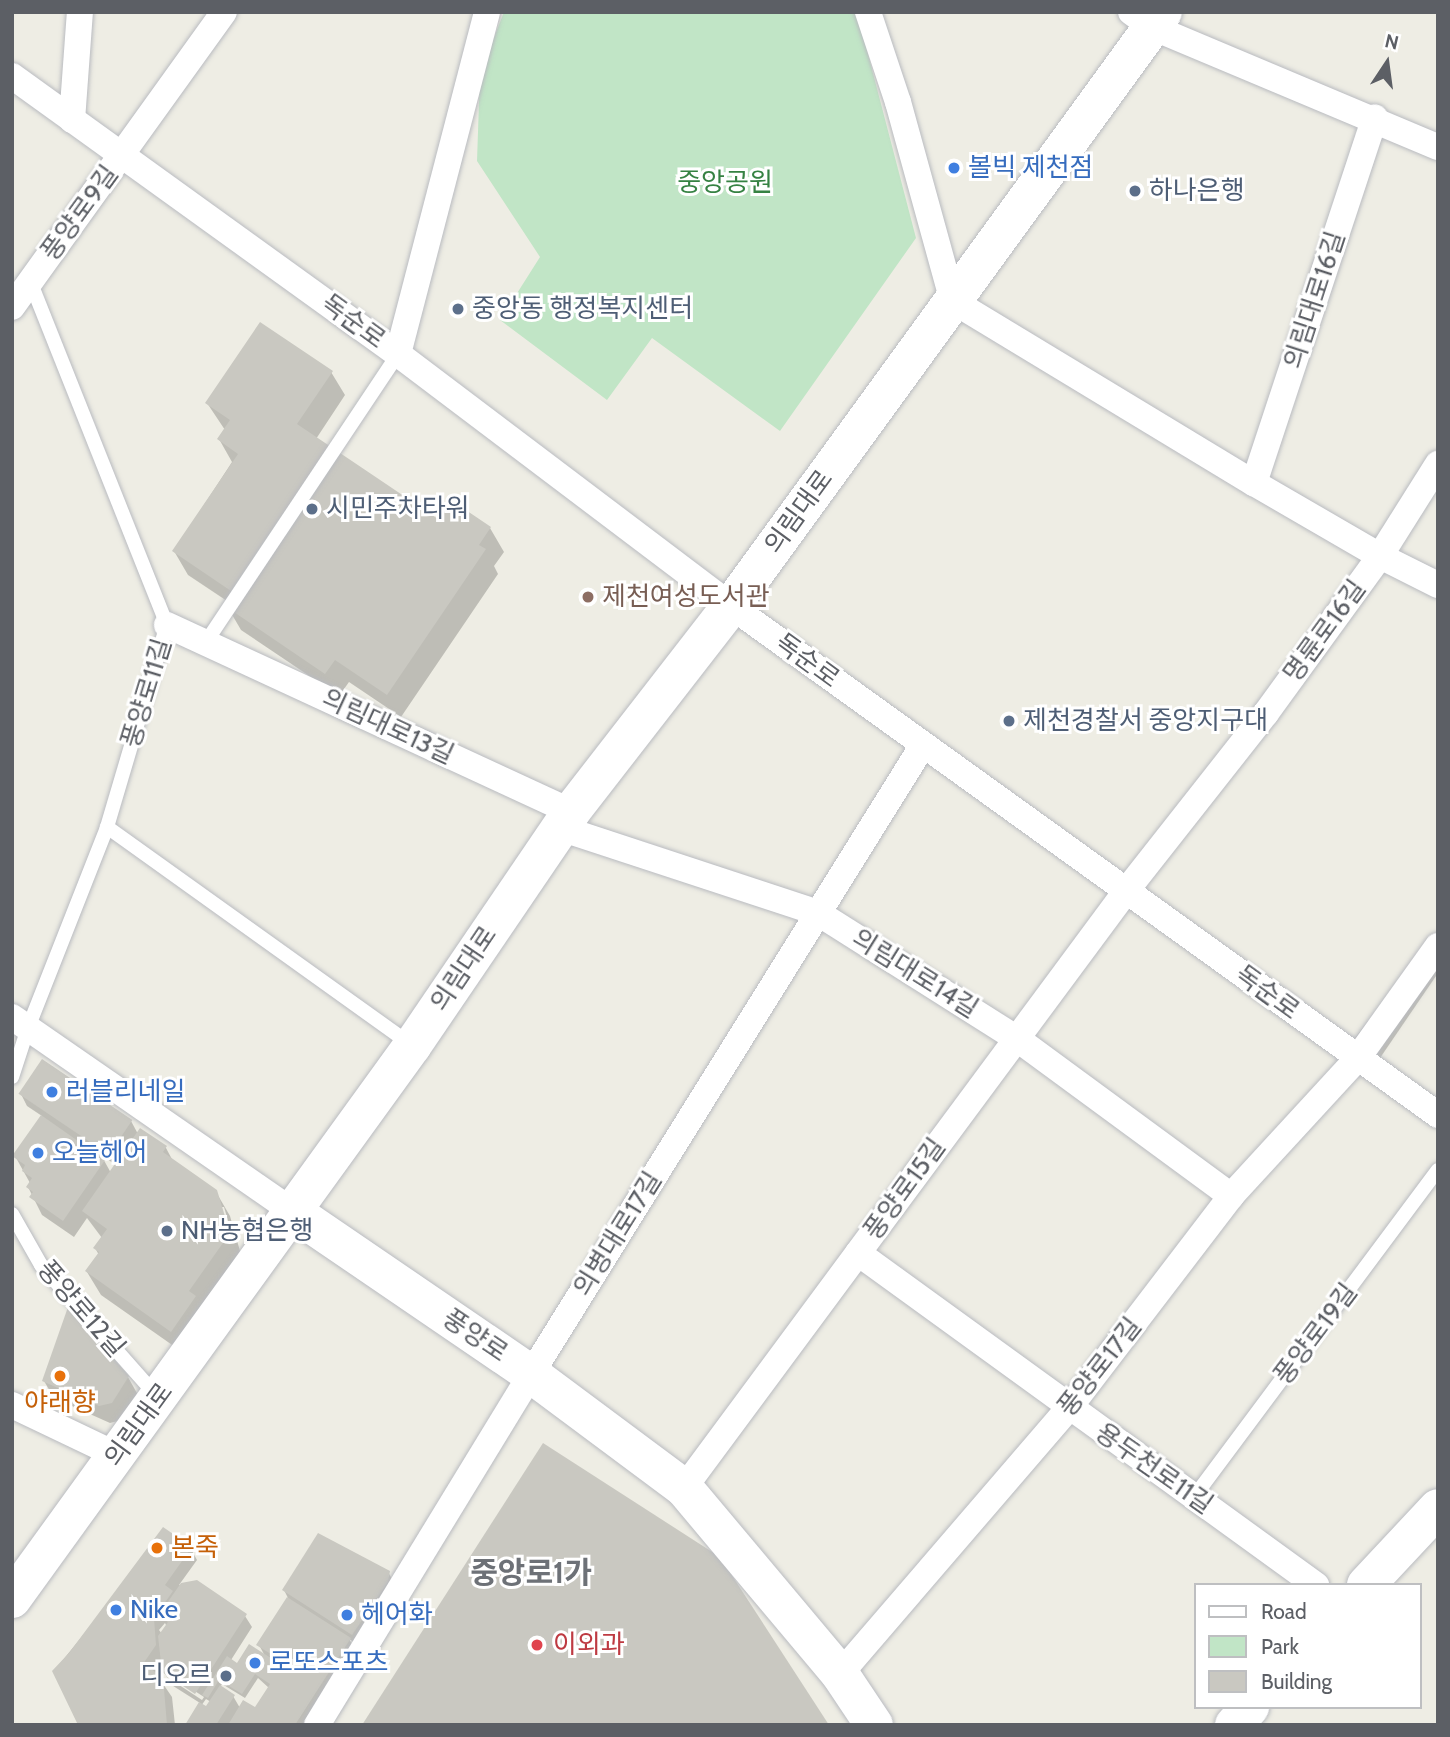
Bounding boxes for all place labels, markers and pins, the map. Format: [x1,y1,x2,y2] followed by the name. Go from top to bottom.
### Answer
[968,152,1093,184] place label: 볼빅 제천점
[946,160,962,176] marker: 볼빅 제천점
[1149,175,1245,207] place label: 하나은행
[1127,183,1143,199] marker: 하나은행
[472,293,693,325] place label: 중앙동 행정복지센터
[450,301,466,317] marker: 중앙동 행정복지센터
[326,493,470,525] place label: 시민주차타워
[304,501,320,517] marker: 시민주차타워
[602,581,769,613] place label: 제천여성도서관
[580,589,596,605] marker: 제천여성도서관
[1023,705,1268,737] place label: 제천경찰서 중앙지구대
[1001,713,1017,729] marker: 제천경찰서 중앙지구대
[66,1076,186,1108] place label: 러블리네일
[44,1084,60,1100] marker: 러블리네일
[52,1137,148,1169] place label: 오늘헤어
[30,1145,46,1161] marker: 오늘헤어
[181,1215,313,1247] place label: NH농협은행
[159,1223,175,1239] marker: NH농협은행
[52,1368,68,1384] marker: 야래향
[24,1387,96,1419] place label: 야래향
[171,1532,219,1564] place label: 본죽
[149,1540,165,1556] marker: 본죽
[130,1594,178,1626] place label: Nike
[361,1599,433,1631] place label: 헤어화
[108,1602,124,1618] marker: Nike
[339,1607,355,1623] marker: 헤어화
[553,1629,625,1661] place label: 이외과
[527,1635,547,1655] marker: 이외과
[269,1647,389,1679] place label: 로또스포츠
[247,1655,263,1671] marker: 로또스포츠
[140,1660,212,1692] place label: 디오르
[218,1668,234,1684] marker: 디오르

